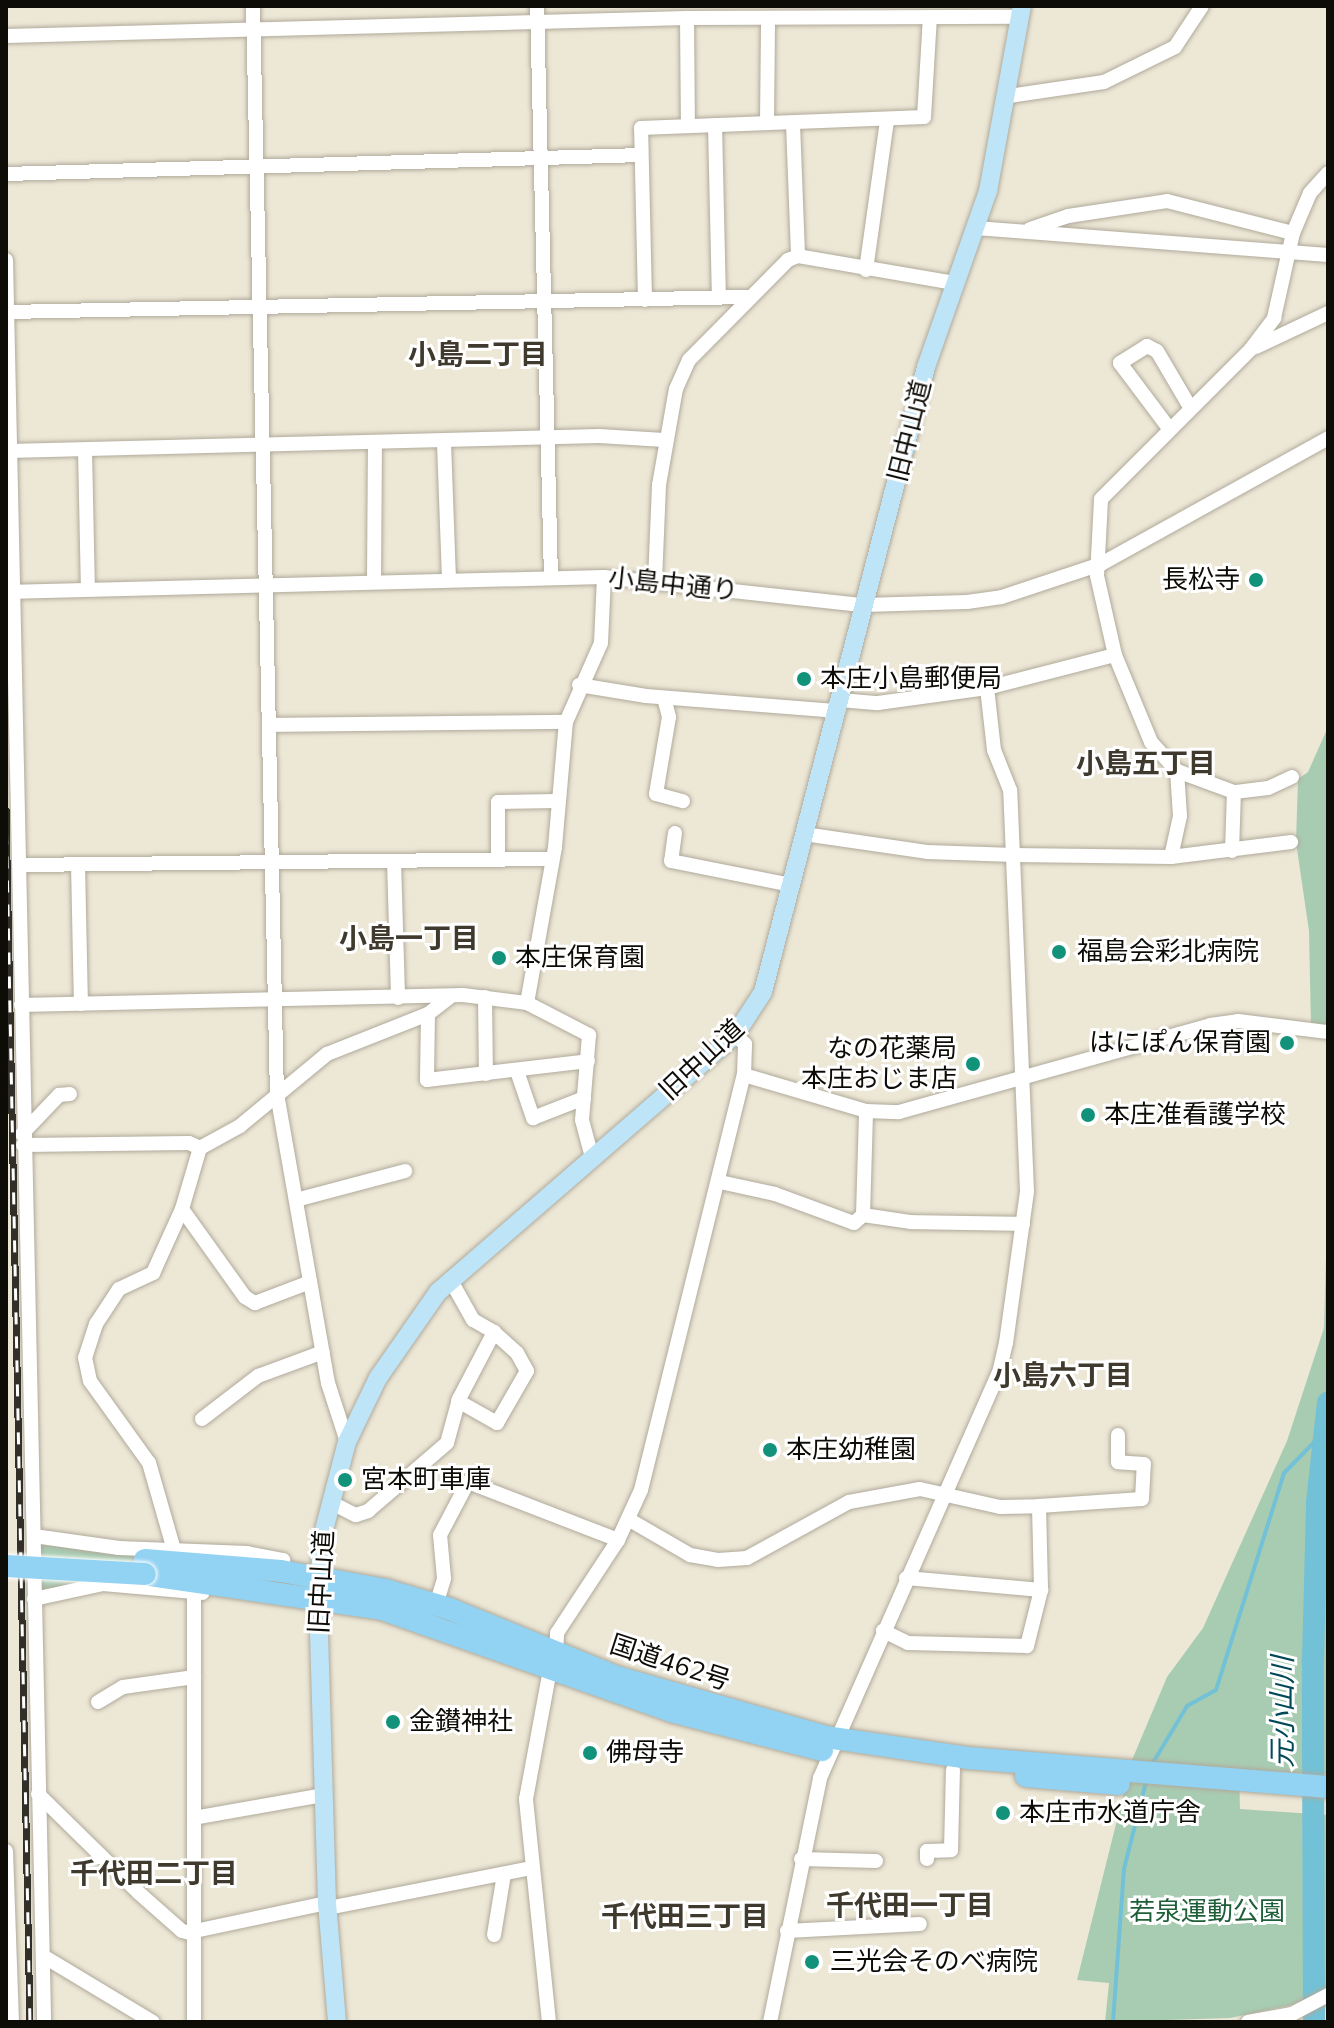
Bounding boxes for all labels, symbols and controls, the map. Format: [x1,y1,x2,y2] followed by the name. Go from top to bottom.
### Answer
[408,338,548,372] district label: 小島二丁目
[882,377,938,485] street label: 旧中山道
[607,563,739,607] street label: 小島中通り
[1162,564,1240,596] place label: 長松寺
[1247,571,1265,589] marker: 長松寺
[820,663,1002,695] place label: 本庄小島郵便局
[795,670,813,688] marker: 本庄小島郵便局
[1076,747,1216,781] district label: 小島五丁目
[339,922,479,956] district label: 小島一丁目
[1077,936,1259,968] place label: 福島会彩北病院
[1048,941,1070,963] marker: 福島会彩北病院
[515,942,645,974] place label: 本庄保育園
[490,949,508,967] marker: 本庄保育園
[653,1013,751,1107] street label: 旧中山道
[1089,1027,1271,1059] place label: はにぽん保育園
[801,1033,957,1094] place label: なの花薬局 本庄おじま店
[1278,1034,1296,1052] marker: はにぽん保育園
[964,1055,982,1073] marker: なの花薬局 本庄おじま店
[1104,1099,1286,1131] place label: 本庄准看護学校
[1079,1106,1097,1124] marker: 本庄准看護学校
[993,1359,1133,1393] district label: 小島六丁目
[786,1434,916,1466] place label: 本庄幼稚園
[761,1441,779,1459] marker: 本庄幼稚園
[361,1464,491,1496] place label: 宮本町車庫
[336,1471,354,1489] marker: 宮本町車庫
[304,1529,340,1635] street label: 旧中山道
[606,1629,734,1697] street label: 国道462号
[1266,1656,1300,1768] water label: 元小山川
[409,1706,513,1738] place label: 金鑚神社
[384,1713,402,1731] marker: 金鑚神社
[606,1737,684,1769] place label: 佛母寺
[581,1744,599,1762] marker: 佛母寺
[1019,1797,1201,1829] place label: 本庄市水道庁舎
[994,1804,1012,1822] marker: 本庄市水道庁舎
[70,1857,238,1891] district label: 千代田二丁目
[826,1889,994,1923] district label: 千代田一丁目
[1129,1896,1285,1928] park label: 若泉運動公園
[601,1900,769,1934] district label: 千代田三丁目
[830,1946,1038,1978] place label: 三光会そのべ病院
[801,1951,823,1973] marker: 三光会そのべ病院

